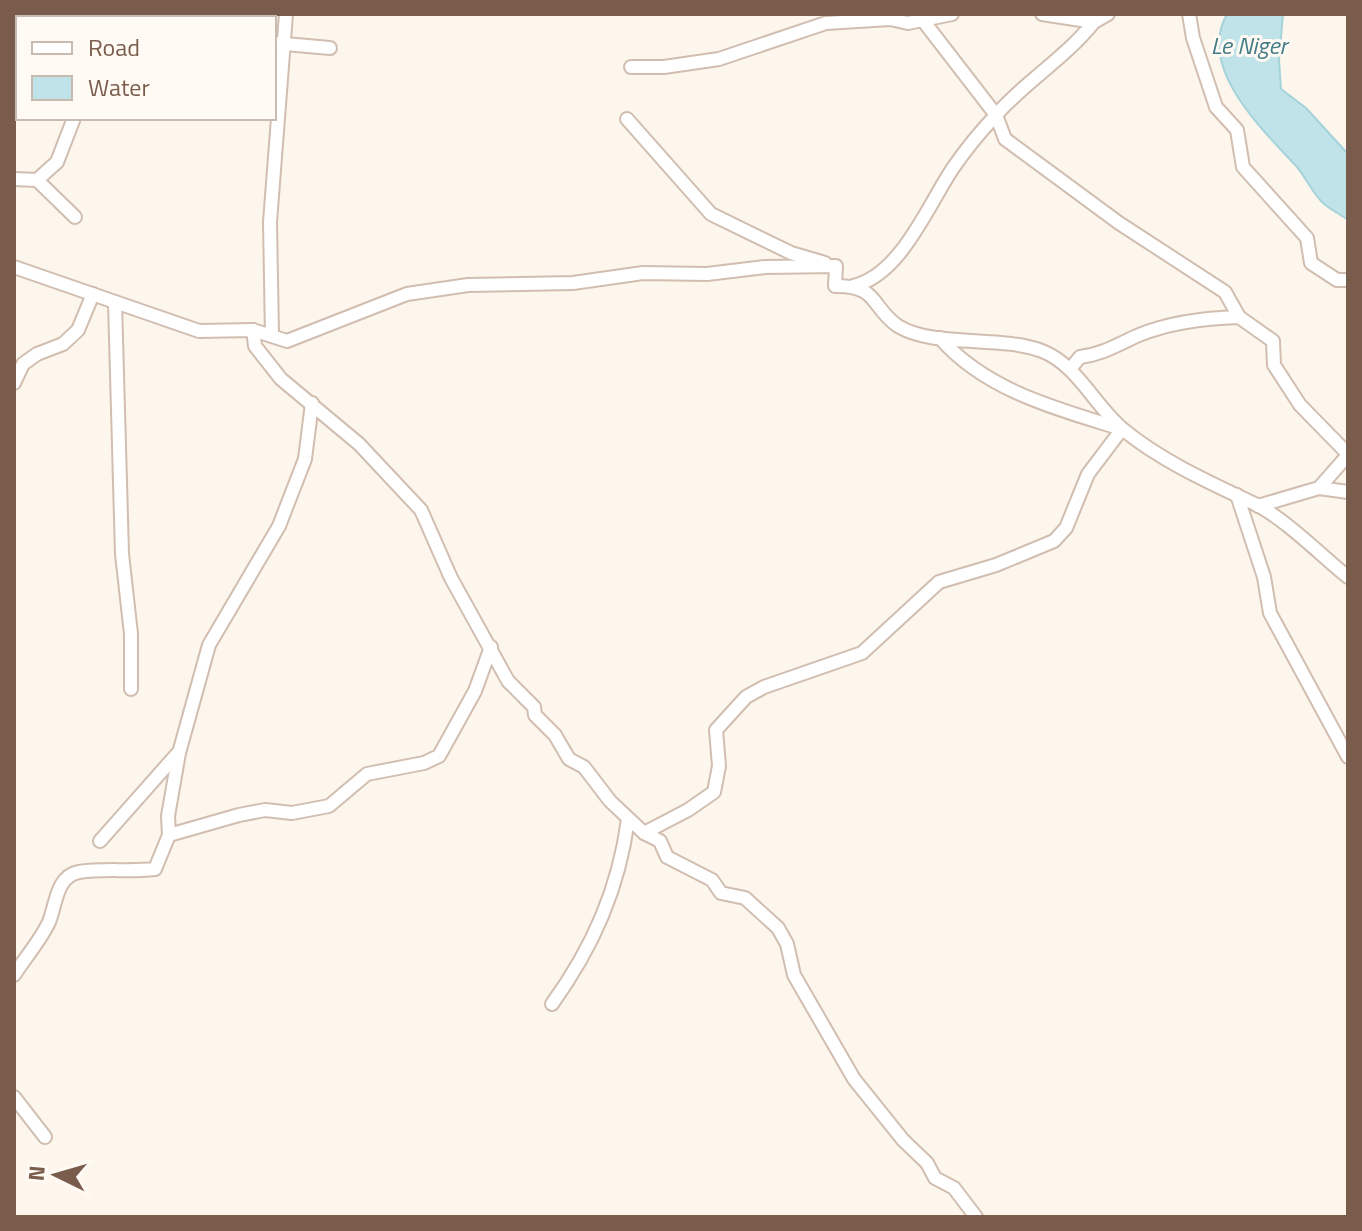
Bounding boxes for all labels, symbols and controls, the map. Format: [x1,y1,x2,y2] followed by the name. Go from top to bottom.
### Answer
[16,16,276,120] legend
[1211,27,1291,63] water label: Le Niger
[88,29,140,65] text: Road
[88,69,150,105] text: Water
[16,1135,96,1215] north arrow
[18,1164,54,1182] text: N

